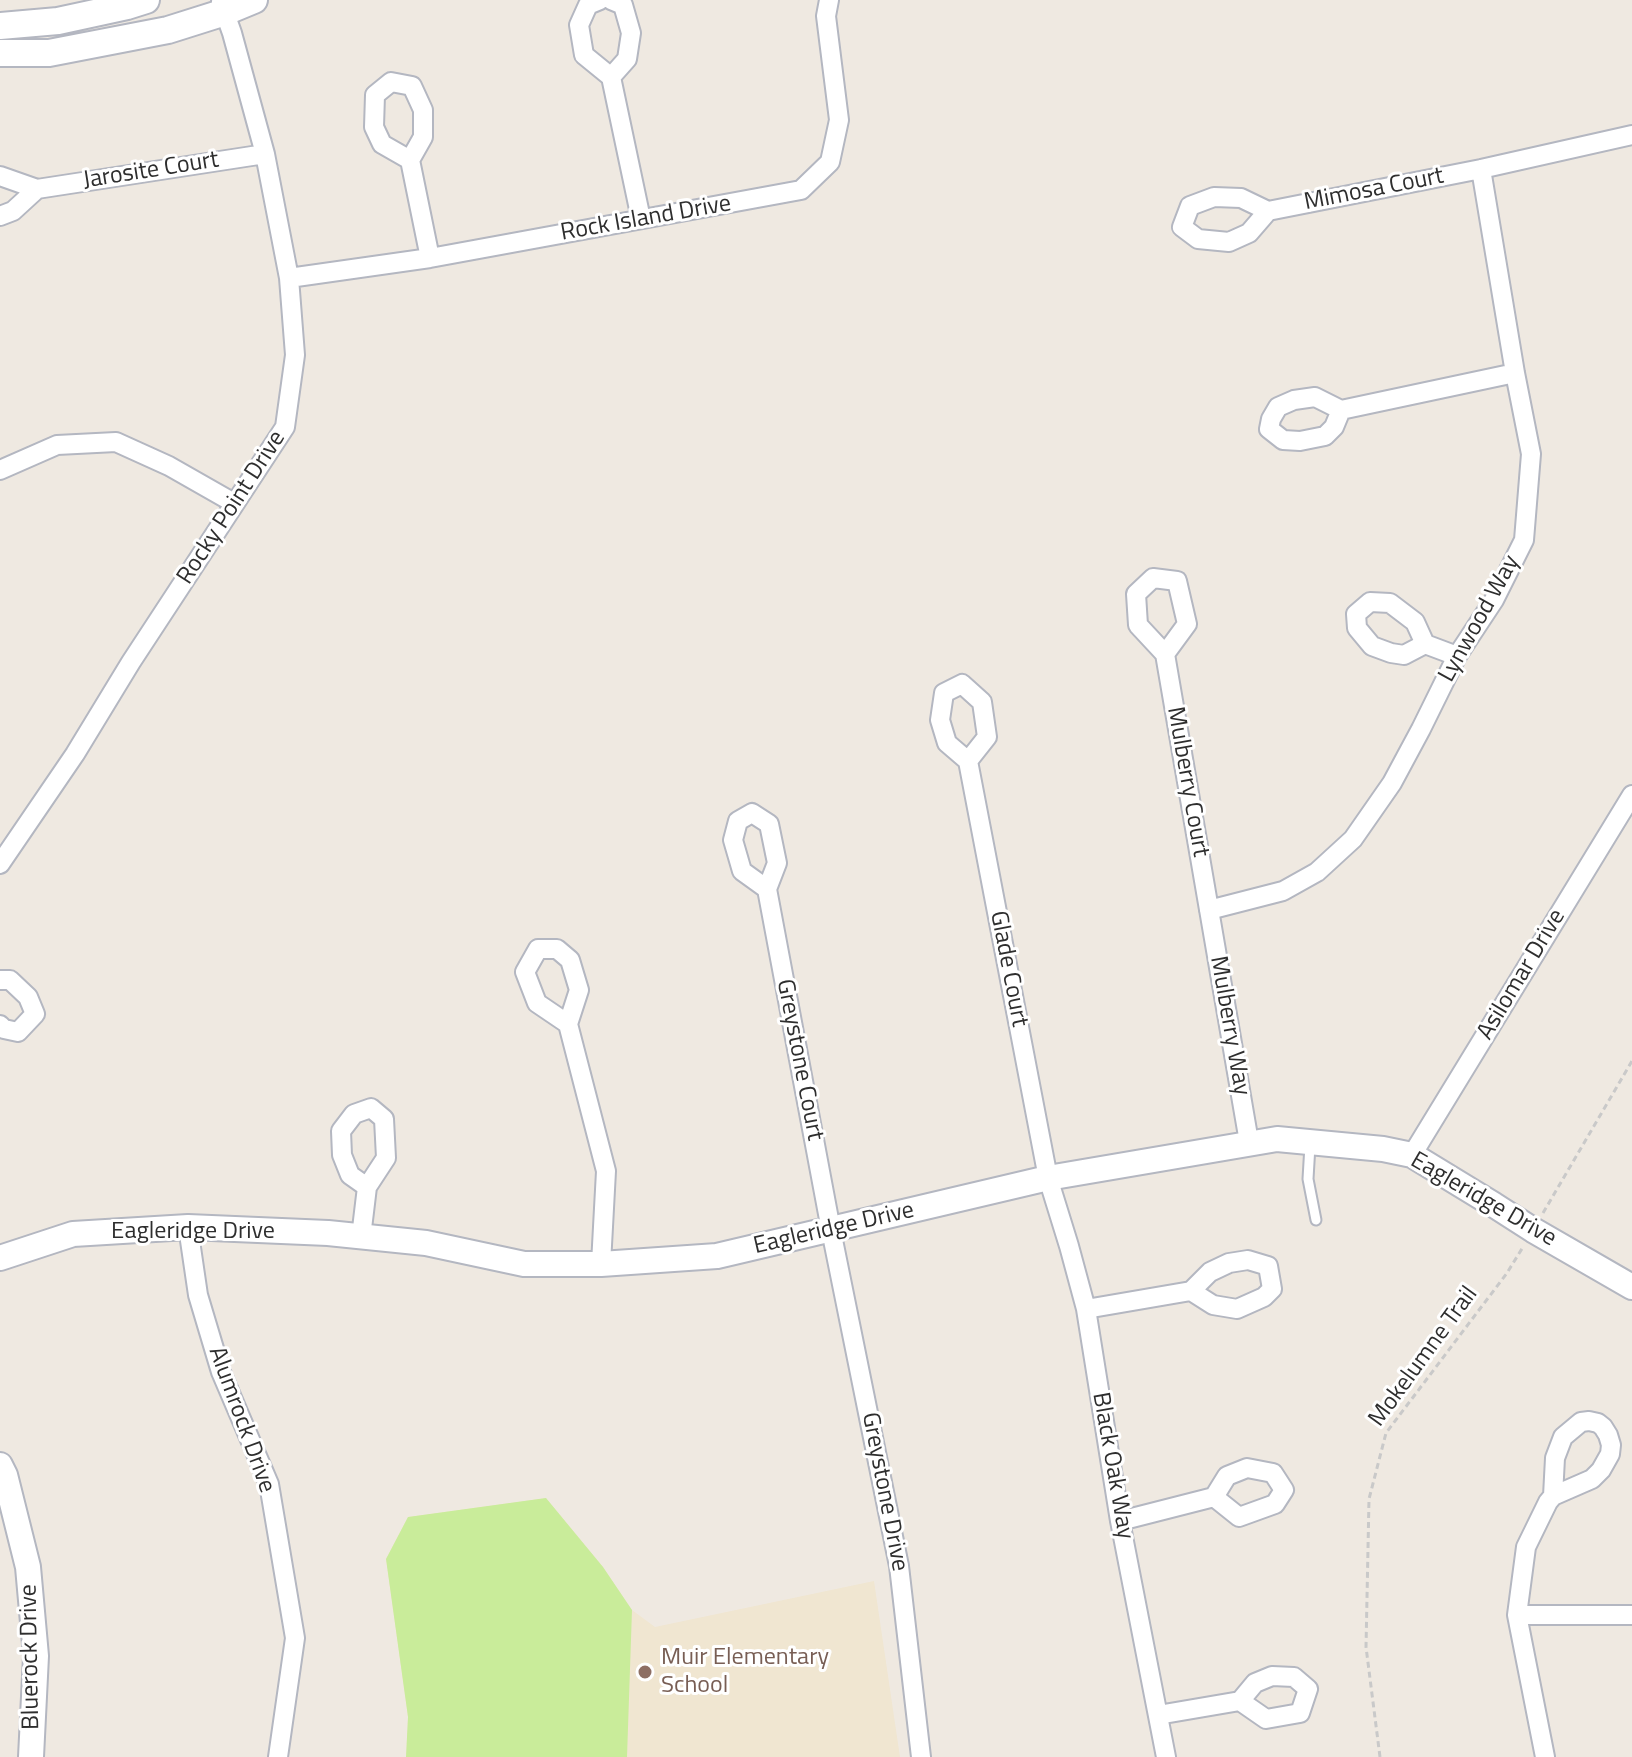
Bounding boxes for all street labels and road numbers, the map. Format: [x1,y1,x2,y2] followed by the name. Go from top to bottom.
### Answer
[81,146,221,196] street label: Jarosite Court
[1302,162,1446,218] street label: Mimosa Court
[559,190,733,248] street label: Rock Island Drive
[172,426,292,590] street label: Rocky Point Drive
[1433,551,1527,687] street label: Lynwood Way
[1160,705,1214,859] street label: Mulberry Court
[1472,905,1572,1045] street label: Asilomar Drive
[983,909,1033,1029] street label: Glade Court
[1203,954,1255,1098] street label: Mulberry Way
[769,977,829,1143] street label: Greystone Court
[1405,1147,1561,1253] street label: Eagleridge Drive
[751,1197,917,1261] street label: Eagleridge Drive
[111,1218,275,1246] street label: Eagleridge Drive
[1363,1281,1485,1433] street label: Mokelumne Trail
[201,1343,281,1497] street label: Alumrock Drive
[1085,1390,1139,1542] street label: Black Oak Way
[854,1410,914,1574] street label: Greystone Drive
[15,1584,47,1730] street label: Bluerock Drive

